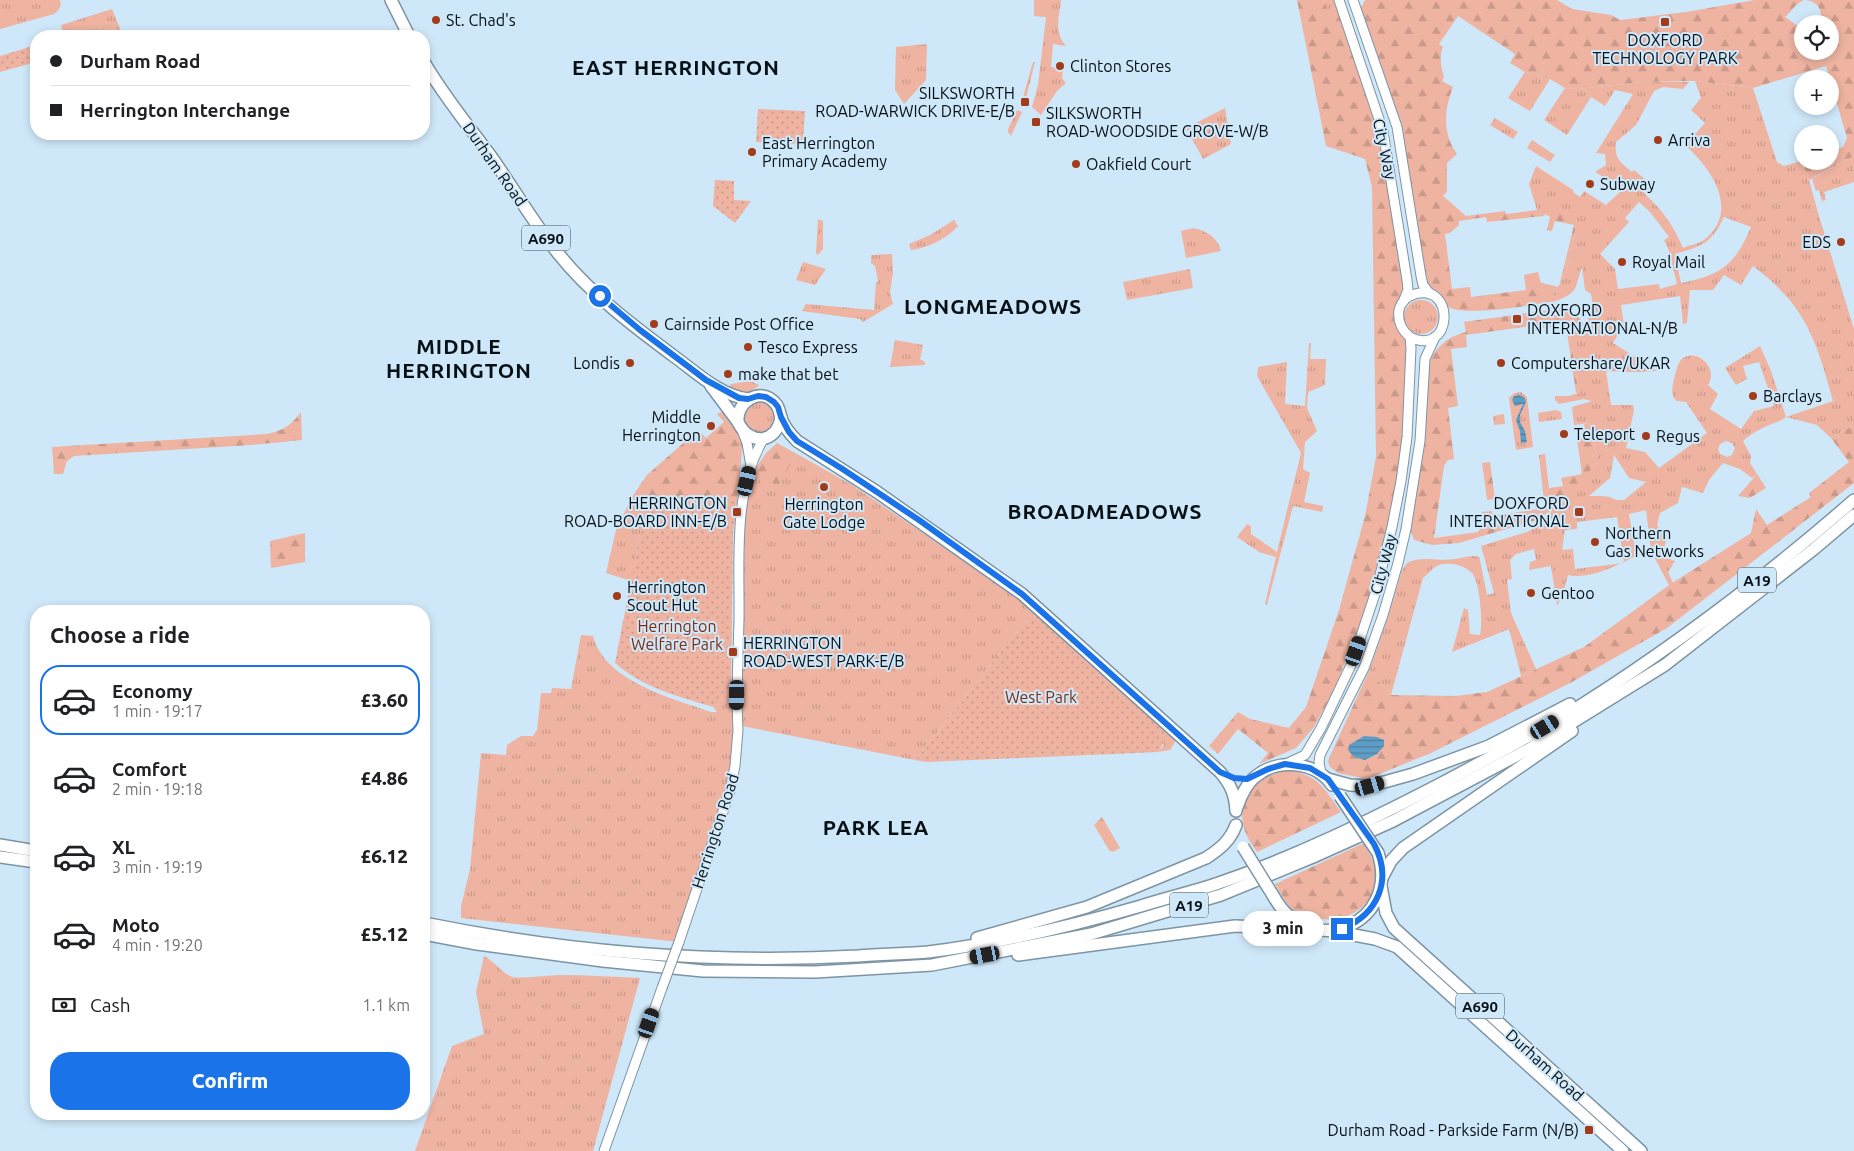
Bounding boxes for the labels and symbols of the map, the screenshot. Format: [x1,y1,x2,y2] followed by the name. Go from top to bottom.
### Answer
[446,11,516,29] place label: St. Chad's
[430,14,442,26] marker: St. Chad's
[1659,16,1671,28] marker: DOXFORD TECHNOLOGY PARK
[1592,31,1738,67] place label: DOXFORD TECHNOLOGY PARK
[572,55,780,79] district label: EAST HERRINGTON
[1070,57,1171,75] place label: Clinton Stores
[1054,60,1066,72] marker: Clinton Stores
[815,84,1015,120] place label: SILKSWORTH ROAD-WARWICK DRIVE-E/B
[1019,96,1031,108] marker: SILKSWORTH ROAD-WARWICK DRIVE-E/B
[1046,104,1269,140] place label: SILKSWORTH ROAD-WOODSIDE GROVE-W/B
[1030,116,1042,128] marker: SILKSWORTH ROAD-WOODSIDE GROVE-W/B
[1370,117,1400,181] street label: City Way
[459,119,531,209] street label: Durham Road
[1668,131,1710,149] place label: Arriva
[762,134,887,170] place label: East Herrington Primary Academy
[1652,134,1664,146] marker: Arriva
[746,146,758,158] marker: East Herrington Primary Academy
[1086,155,1192,173] place label: Oakfield Court
[1070,158,1082,170] marker: Oakfield Court
[1600,175,1655,193] place label: Subway
[1584,178,1596,190] marker: Subway
[522,226,570,250] road number: A690
[1802,233,1831,251] place label: EDS
[1835,236,1847,248] marker: EDS
[1632,253,1705,271] place label: Royal Mail
[1616,256,1628,268] marker: Royal Mail
[589,285,611,307] route start
[904,294,1082,318] district label: LONGMEADOWS
[1527,301,1678,337] place label: DOXFORD INTERNATIONAL-N/B
[1511,313,1523,325] marker: DOXFORD INTERNATIONAL-N/B
[664,315,814,333] place label: Cairnside Post Office
[648,318,660,330] marker: Cairnside Post Office
[386,334,532,382] district label: MIDDLE HERRINGTON
[758,338,858,356] place label: Tesco Express
[742,341,754,353] marker: Tesco Express
[573,354,620,372] place label: Londis
[1511,354,1670,372] place label: Computershare/UKAR
[624,357,636,369] marker: Londis
[1495,357,1507,369] marker: Computershare/UKAR
[738,365,839,383] place label: make that bet
[722,368,734,380] marker: make that bet
[1763,387,1822,405] place label: Barclays
[1747,390,1759,402] marker: Barclays
[622,408,701,444] place label: Middle Herrington
[705,420,717,432] marker: Middle Herrington
[1574,425,1636,443] place label: Teleport
[1656,427,1700,445] place label: Regus
[1558,428,1570,440] marker: Teleport
[1640,430,1652,442] marker: Regus
[736,465,757,497] car
[818,481,830,493] marker: Herrington Gate Lodge
[564,494,727,530] place label: HERRINGTON ROAD-BOARD INN-E/B
[1449,494,1569,530] place label: DOXFORD INTERNATIONAL
[783,495,865,531] place label: Herrington Gate Lodge
[1008,499,1202,523] district label: BROADMEADOWS
[731,506,743,518] marker: HERRINGTON ROAD-BOARD INN-E/B
[1573,506,1585,518] marker: DOXFORD INTERNATIONAL
[1605,524,1704,560] place label: Northern Gas Networks
[1366,532,1400,596] street label: City Way
[1589,536,1601,548] marker: Northern Gas Networks
[1738,568,1776,592] road number: A19
[627,578,706,614] place label: Herrington Scout Hut
[1541,584,1595,602] place label: Gentoo
[1525,587,1537,599] marker: Gentoo
[611,590,623,602] marker: Herrington Scout Hut
[631,617,723,653] park label: Herrington Welfare Park
[743,634,904,670] place label: HERRINGTON ROAD-WEST PARK-E/B
[1344,634,1367,668] car
[727,646,739,658] marker: HERRINGTON ROAD-WEST PARK-E/B
[729,680,744,710] car
[1005,688,1077,706] park label: West Park
[1528,713,1561,741] car
[688,771,742,891] street label: Herrington Road
[1353,775,1386,797] car
[823,815,929,839] district label: PARK LEA
[1170,892,1208,918] road number: A19
[1242,912,1324,946] callout: 3 min
[1331,918,1353,940] route end
[968,945,1001,965] car
[1456,994,1504,1018] road number: A690
[637,1006,660,1040] car
[1502,1025,1588,1105] street label: Durham Road
[1327,1121,1579,1140] place label: Durham Road - Parkside Farm (N/B)
[1583,1124,1595,1136] marker: Durham Road - Parkside Farm (N/B)

